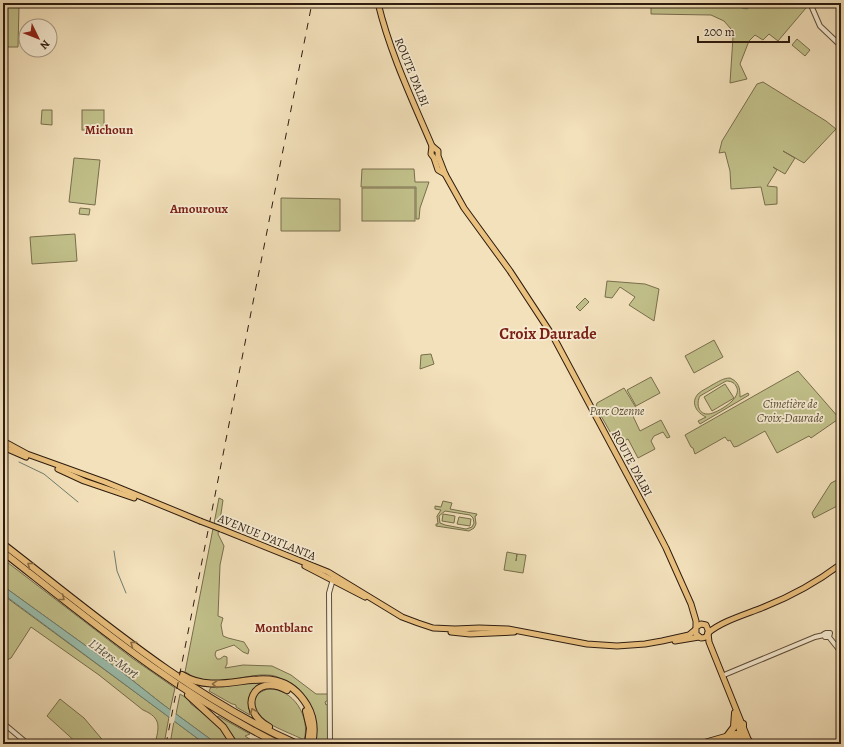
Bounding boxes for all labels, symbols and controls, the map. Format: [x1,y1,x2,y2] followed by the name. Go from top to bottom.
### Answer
[18,18,58,58] north arrow
[698,18,789,44] scale bar
[704,24,735,40] text: 200 m
[391,35,433,109] street label: ROUTE D'ALBI
[37,36,53,53] text: N
[85,121,134,138] district label: Michoun
[169,200,229,217] district label: Amouroux
[499,323,597,345] district label: Croix Daurade
[757,396,824,426] park label: Cimetière de Croix-Daurade
[590,403,645,419] park label: Parc Ozenne
[608,427,656,499] street label: ROUTE D'ALBI
[215,510,319,564] street label: AVENUE D'ATLANTA
[28,563,35,570] one-way arrow
[57,593,64,600] one-way arrow
[255,619,314,636] district label: Montblanc
[85,635,143,683] water label: L'Hers-Mort
[131,642,138,649] one-way arrow
[212,680,218,688] one-way arrow
[250,708,258,715] one-way arrow

